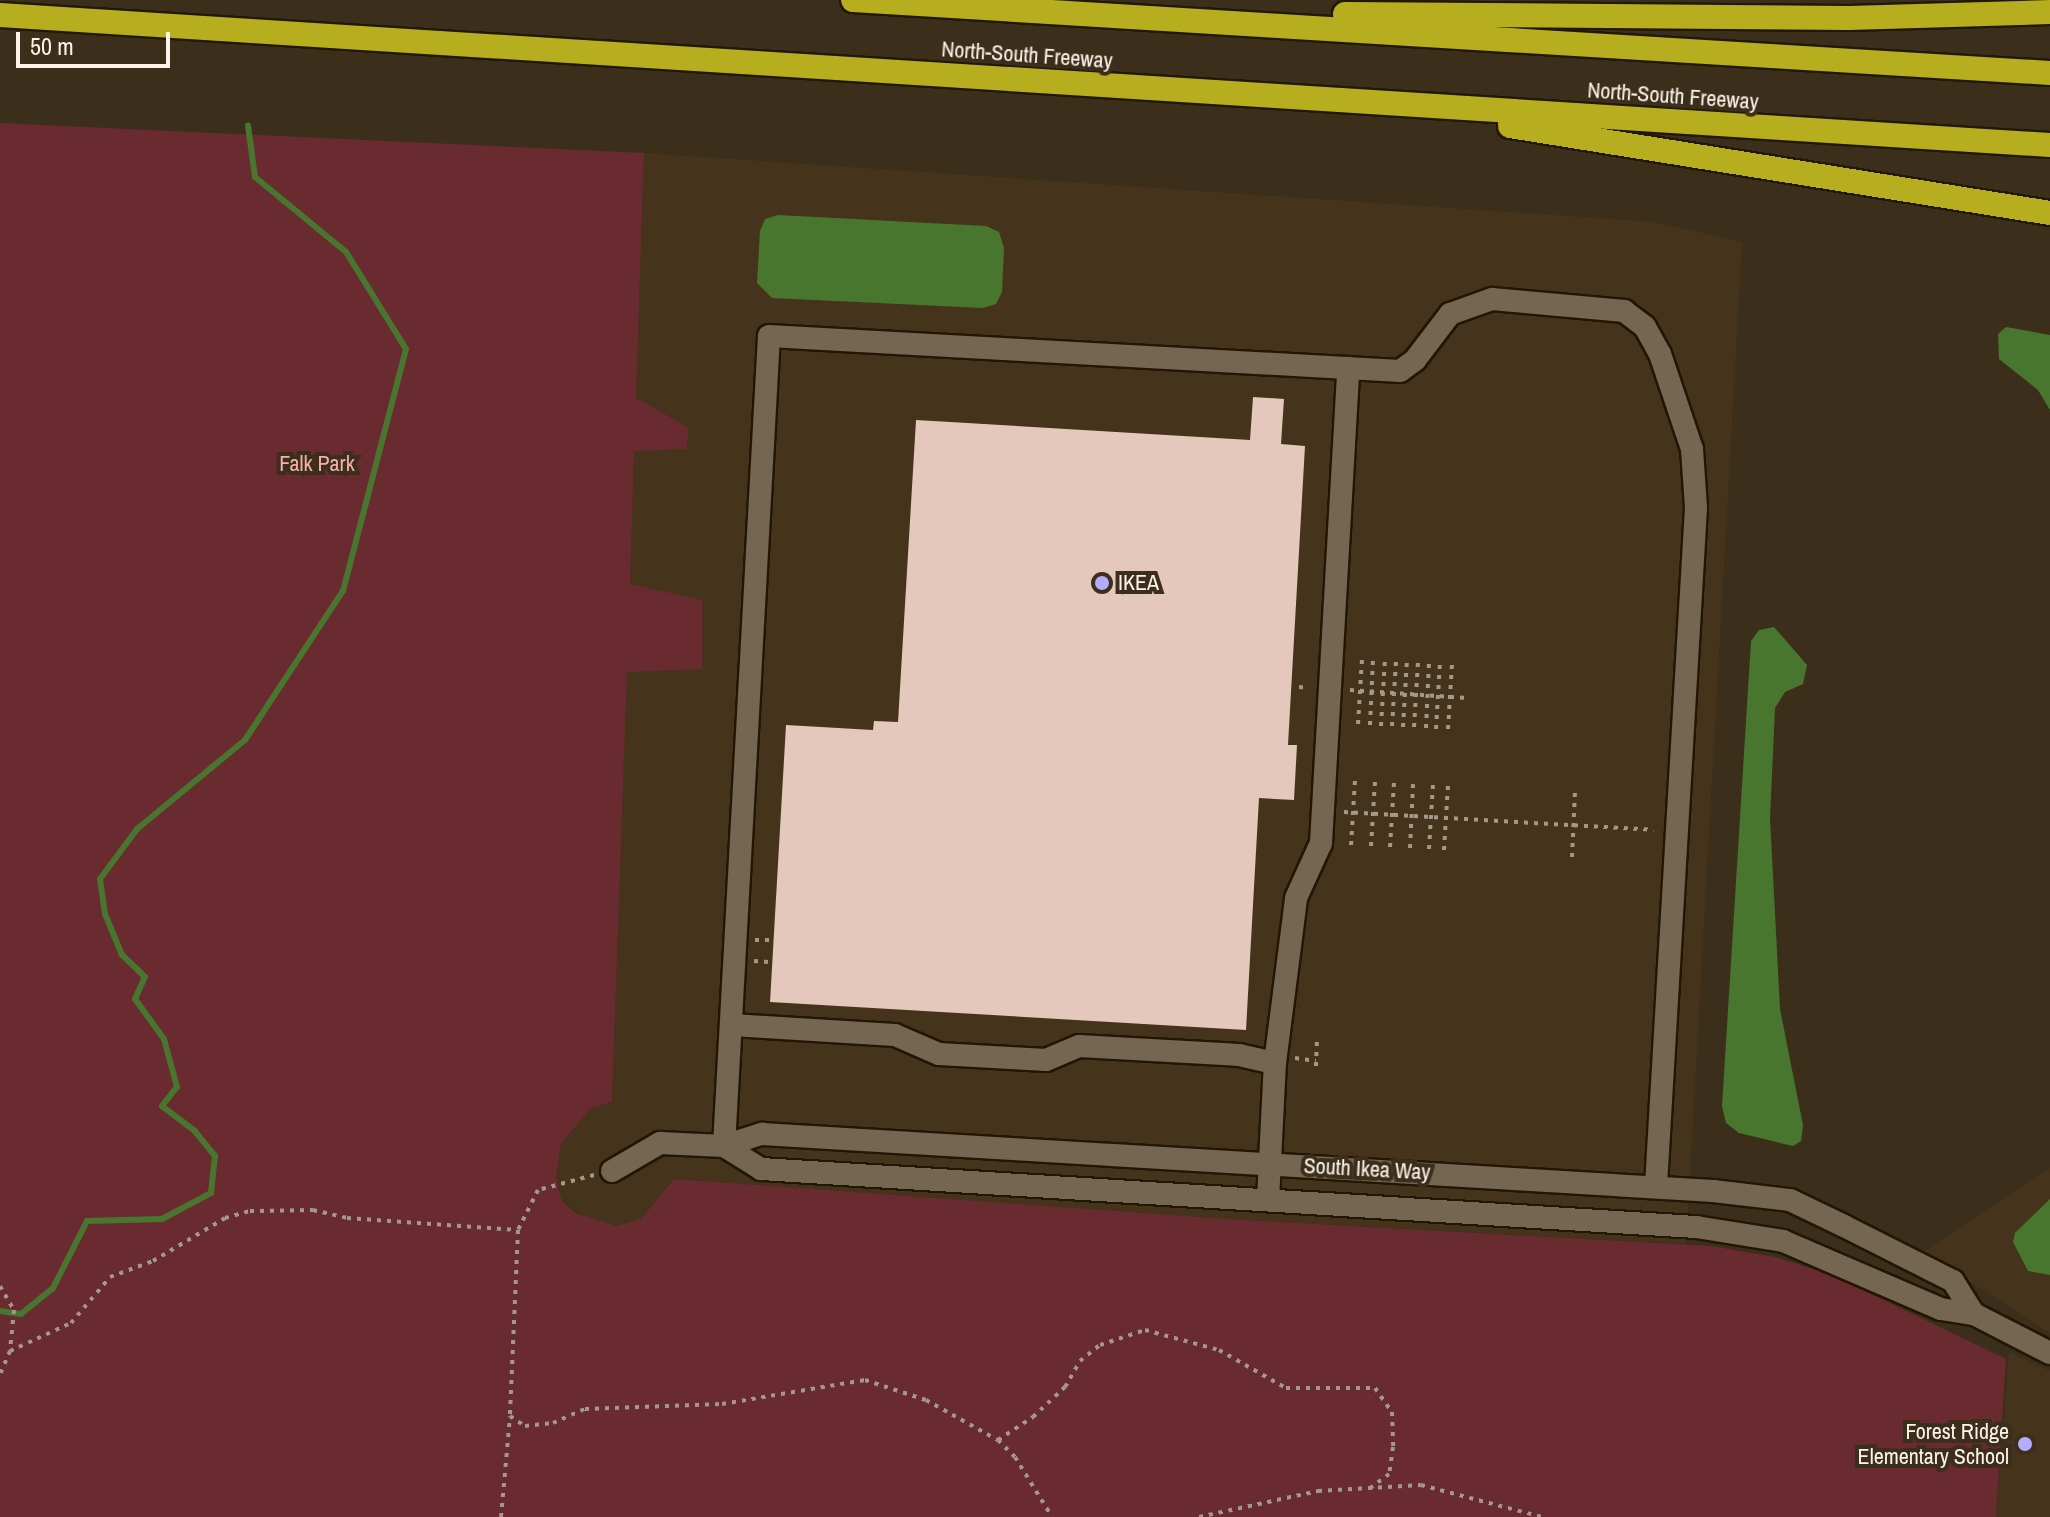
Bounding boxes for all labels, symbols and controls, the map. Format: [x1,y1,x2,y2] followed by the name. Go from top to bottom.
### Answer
[20,16,174,66] scale bar
[30,30,74,62] text: 50 m
[941,36,1113,74] street label: North-South Freeway
[1587,77,1759,115] street label: North-South Freeway
[279,451,355,477] park label: Falk Park
[1118,570,1159,596] place label: IKEA
[1093,574,1111,592] marker: IKEA
[1303,1153,1431,1185] street label: South Ikea Way
[1858,1418,2009,1470] place label: Forest Ridge Elementary School
[2016,1435,2034,1453] marker: Forest Ridge Elementary School

